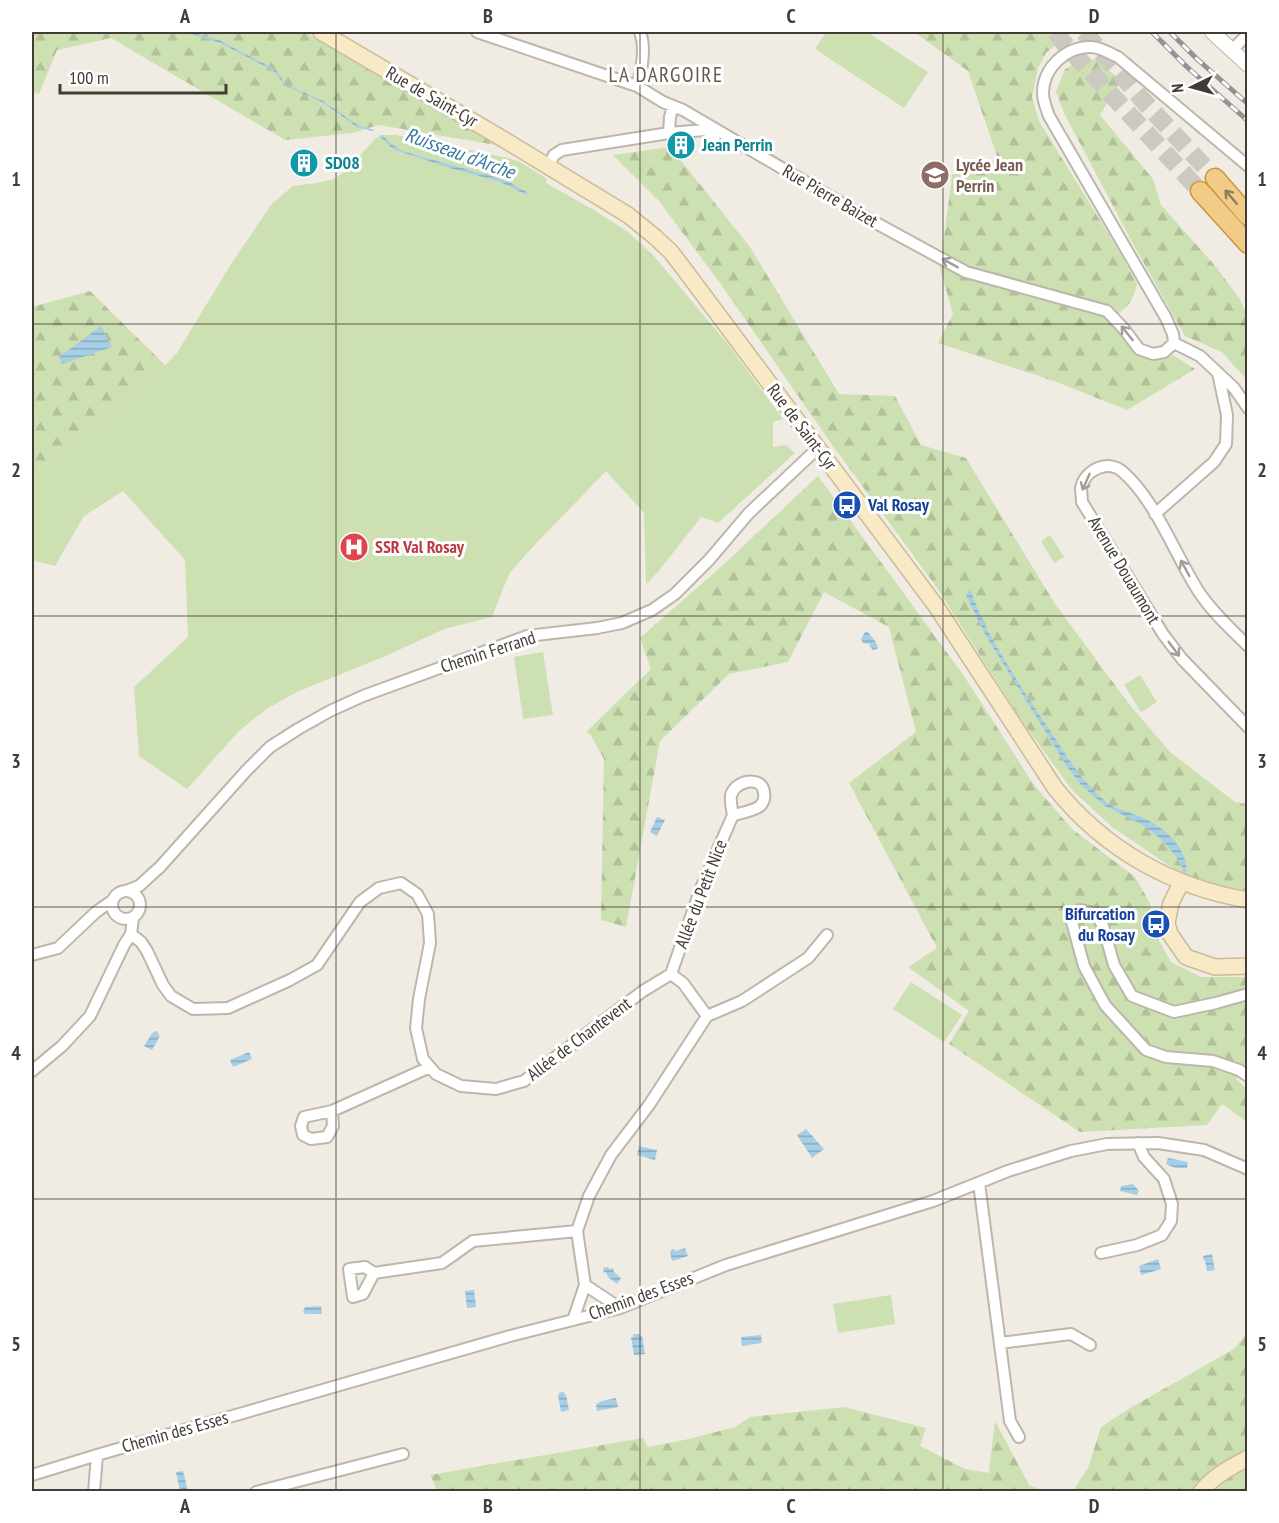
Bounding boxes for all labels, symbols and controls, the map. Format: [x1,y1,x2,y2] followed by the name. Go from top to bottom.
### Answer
[179,3,191,29] text: A
[483,3,493,29] text: B
[786,3,796,29] text: C
[1089,3,1100,29] text: D
[60,57,226,95] scale bar
[1162,57,1222,117] north arrow
[382,61,482,132] street label: Rue de Saint-Cyr
[609,61,723,88] district label: LA DARGOIRE
[69,66,109,89] text: 100 m
[1167,83,1187,93] text: N
[402,121,520,185] water label: Ruisseau d'Arche
[665,129,697,161] building icon: Jean Perrin
[701,133,773,156] place label: Jean Perrin
[288,147,320,179] building icon: SD08
[325,151,360,174] place label: SD08
[956,153,1023,197] place label: Lycée Jean Perrin
[778,159,882,232] street label: Rue Pierre Baizet
[919,159,951,191] school or university icon: Lycée Jean Perrin
[11,166,21,192] text: 1
[1257,166,1267,192] text: 1
[1225,189,1238,205] one-way arrow
[941,257,959,268] one-way arrow
[1121,326,1134,342] one-way arrow
[762,379,842,475] street label: Rue de Saint-Cyr
[11,457,21,483] text: 2
[1257,457,1267,483] text: 2
[1080,473,1091,491] one-way arrow
[831,489,863,521] bus stop icon: Val Rosay
[867,493,930,516] place label: Val Rosay
[1083,512,1166,628] street label: Avenue Douaumont
[338,531,370,563] hospital icon: SSR Val Rosay
[375,535,465,558] place label: SSR Val Rosay
[1179,560,1191,577] one-way arrow
[437,625,538,678] street label: Chemin Ferrand
[1168,641,1181,657] one-way arrow
[11,748,21,774] text: 3
[1257,748,1267,774] text: 3
[669,836,732,951] street label: Allée du Petit Nice
[1065,902,1136,946] place label: Bifurcation du Rosay
[1140,908,1172,940] bus stop icon: Bifurcation du Rosay
[522,992,636,1085] street label: Allée de Chantevent
[11,1040,21,1066] text: 4
[1257,1040,1267,1066] text: 4
[585,1266,696,1325] street label: Chemin des Esses
[11,1331,21,1357] text: 5
[1257,1331,1267,1357] text: 5
[119,1405,231,1458] street label: Chemin des Esses
[179,1493,191,1519] text: A
[483,1493,493,1519] text: B
[786,1493,796,1519] text: C
[1089,1493,1100,1519] text: D

